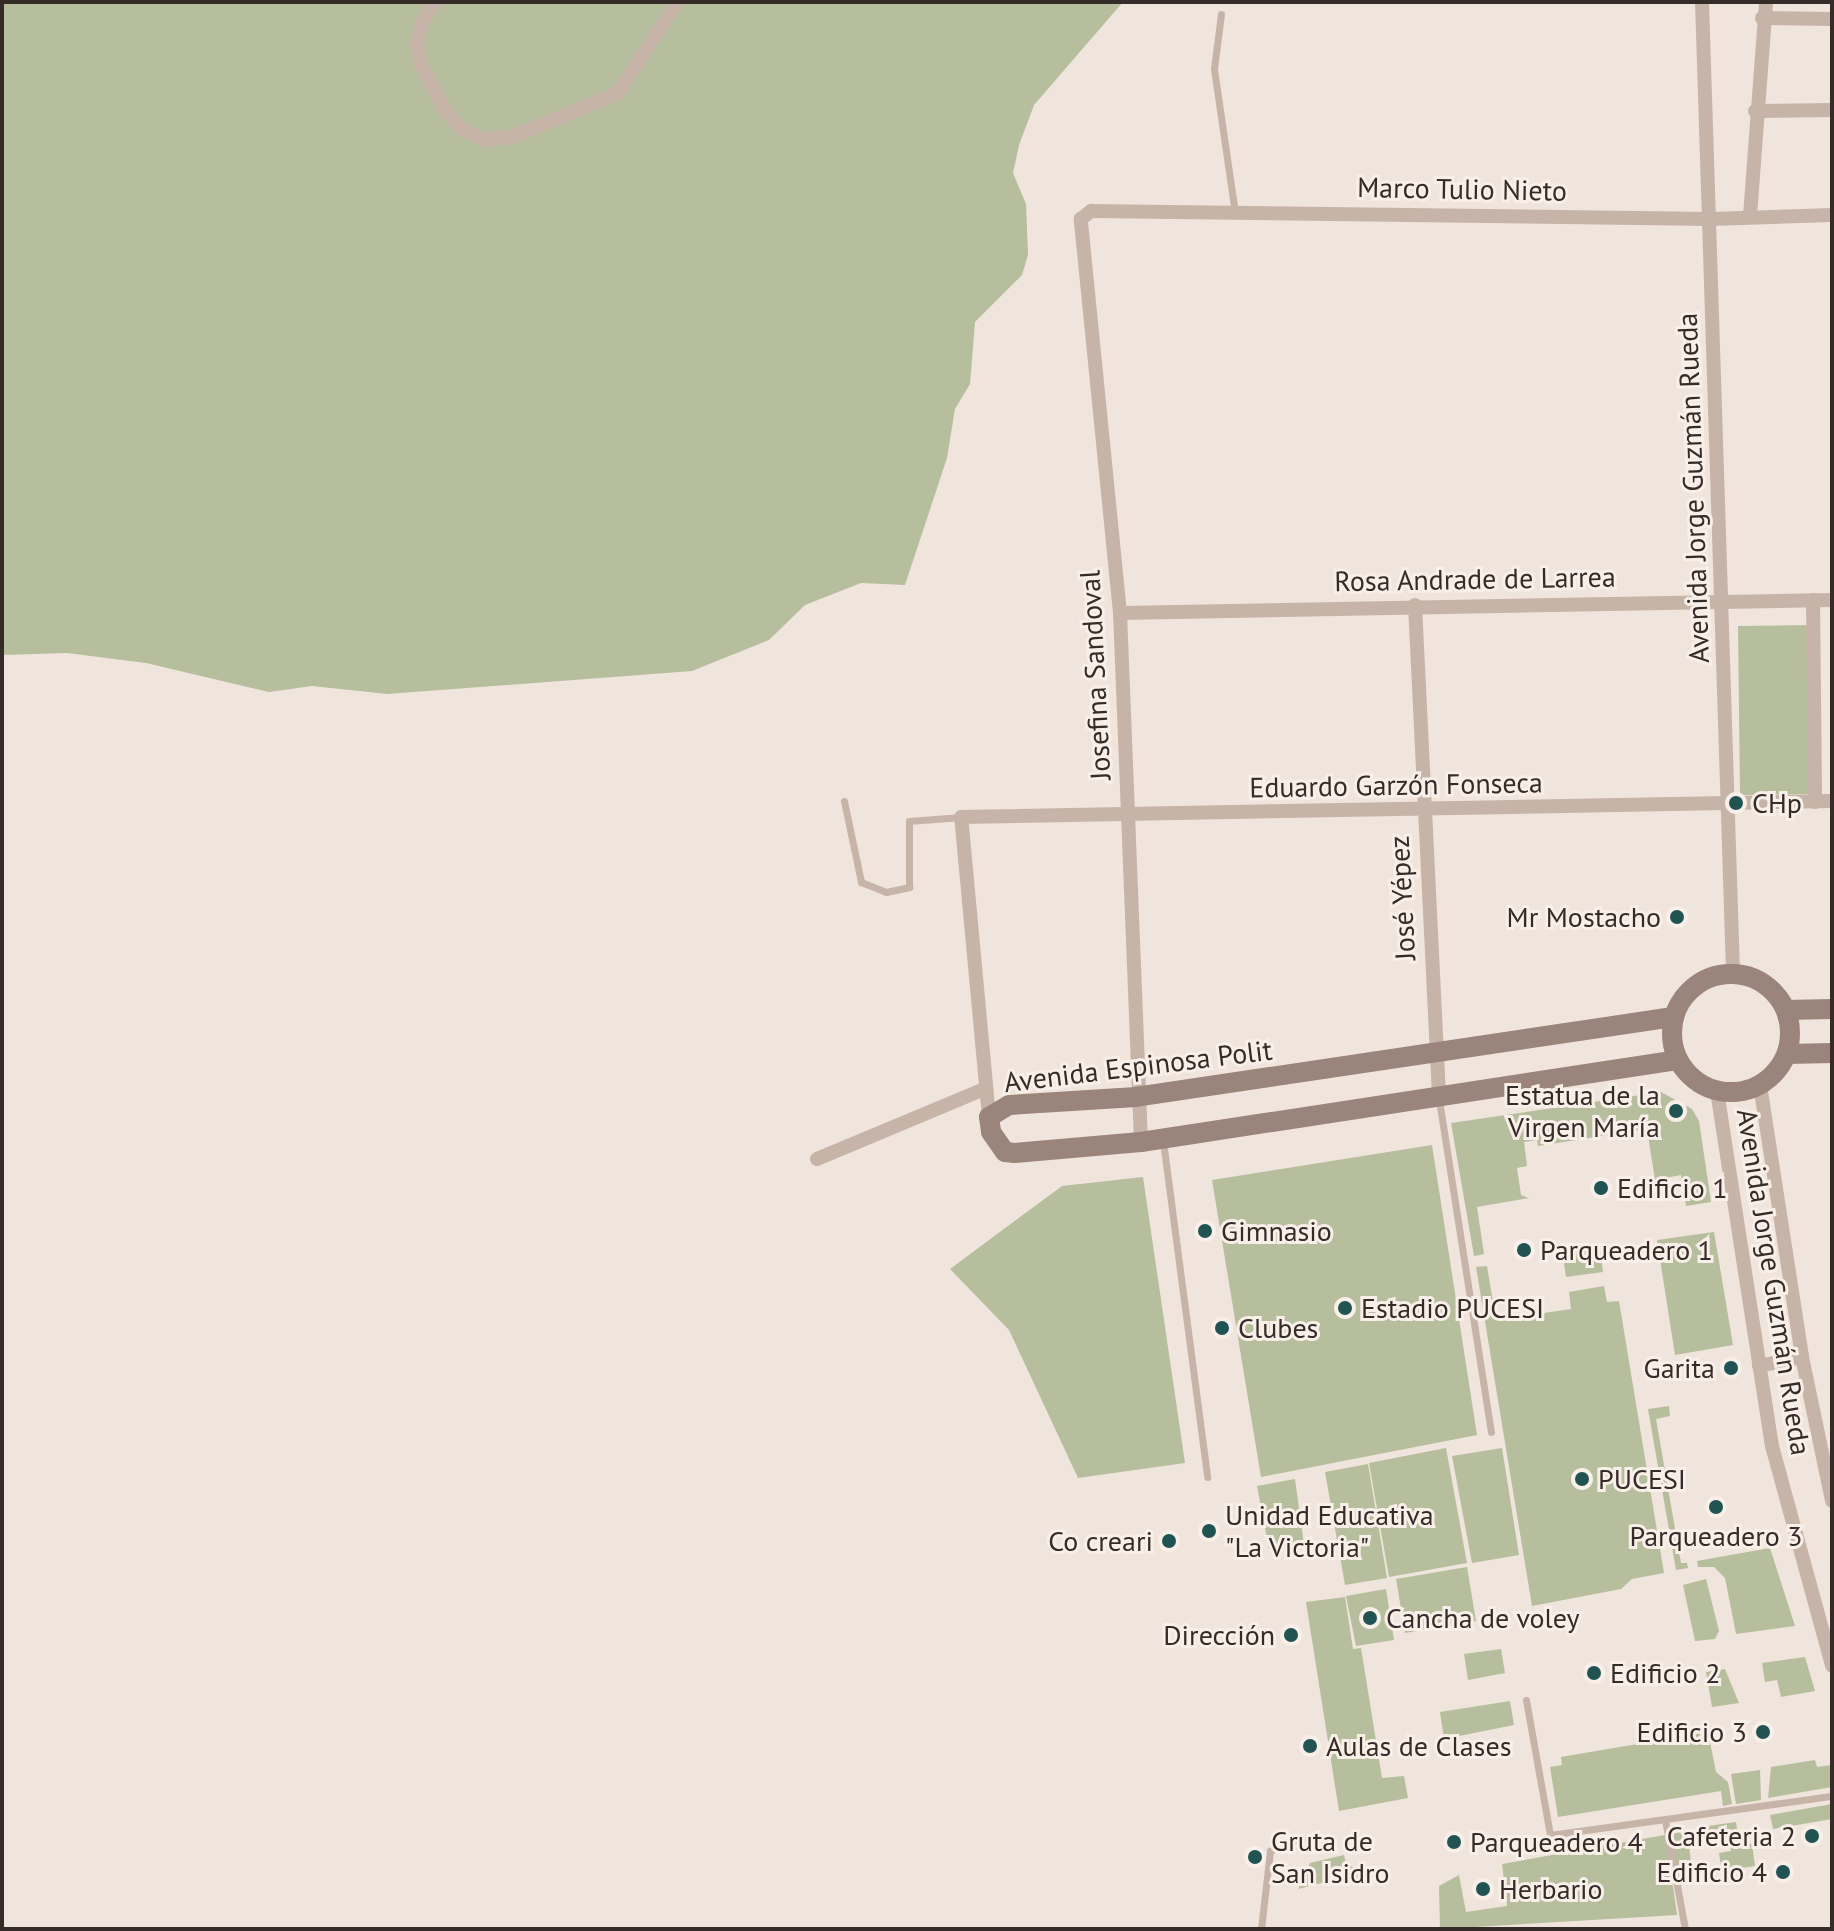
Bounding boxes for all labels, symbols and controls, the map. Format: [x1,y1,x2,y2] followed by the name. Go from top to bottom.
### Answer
[1356,170,1568,208] street label: Marco Tulio Nieto
[1670,312,1716,664] street label: Avenida Jorge Guzmán Rueda
[1334,560,1616,598] street label: Rosa Andrade de Larrea
[1073,569,1117,781] street label: Josefina Sandoval
[1249,766,1543,804] street label: Eduardo Garzón Fonseca
[1752,786,1802,820] place label: CHp
[1727,794,1745,812] marker: CHp
[1382,834,1422,962] street label: José Yépez
[1507,900,1661,934] place label: Mr Mostacho
[1668,908,1686,926] marker: Mr Mostacho
[1002,1033,1274,1099] street label: Avenida Espinosa Polit
[1505,1078,1660,1144] place label: Estatua de la Virgen María
[1667,1102,1685,1120] marker: Estatua de la Virgen María
[1730,1106,1818,1458] street label: Avenida Jorge Guzmán Rueda
[1617,1171,1728,1205] place label: Edificio 1
[1592,1179,1610,1197] marker: Edificio 1
[1221,1214,1332,1248] place label: Gimnasio
[1196,1222,1214,1240] marker: Gimnasio
[1540,1233,1713,1267] place label: Parqueadero 1
[1515,1241,1533,1259] marker: Parqueadero 1
[1361,1291,1544,1325] place label: Estadio PUCESI
[1336,1299,1354,1317] marker: Estadio PUCESI
[1238,1311,1318,1345] place label: Clubes
[1213,1319,1231,1337] marker: Clubes
[1644,1351,1715,1385] place label: Garita
[1722,1359,1740,1377] marker: Garita
[1598,1462,1686,1496] place label: PUCESI
[1573,1470,1591,1488] marker: PUCESI
[1225,1498,1434,1564] place label: Unidad Educativa "La Victoria"
[1707,1498,1725,1516] marker: Parqueadero 3
[1630,1519,1802,1553] place label: Parqueadero 3
[1200,1522,1218,1540] marker: Unidad Educativa "La Victoria"
[1048,1524,1153,1558] place label: Co creari
[1160,1532,1178,1550] marker: Co creari
[1386,1601,1580,1635] place label: Cancha de voley
[1361,1609,1379,1627] marker: Cancha de voley
[1163,1618,1275,1652] place label: Dirección
[1282,1626,1300,1644] marker: Dirección
[1610,1656,1721,1690] place label: Edificio 2
[1585,1664,1603,1682] marker: Edificio 2
[1636,1715,1747,1749] place label: Edificio 3
[1754,1723,1772,1741] marker: Edificio 3
[1326,1729,1511,1763] place label: Aulas de Clases
[1301,1737,1319,1755] marker: Aulas de Clases
[1667,1819,1796,1853] place label: Cafeteria 2
[1271,1824,1390,1890] place label: Gruta de San Isidro
[1470,1825,1643,1859] place label: Parqueadero 4
[1803,1827,1821,1845] marker: Cafeteria 2
[1445,1833,1463,1851] marker: Parqueadero 4
[1246,1848,1264,1866] marker: Gruta de San Isidro
[1656,1855,1767,1889] place label: Edificio 4
[1774,1863,1792,1881] marker: Edificio 4
[1499,1872,1603,1906] place label: Herbario
[1474,1880,1492,1898] marker: Herbario

